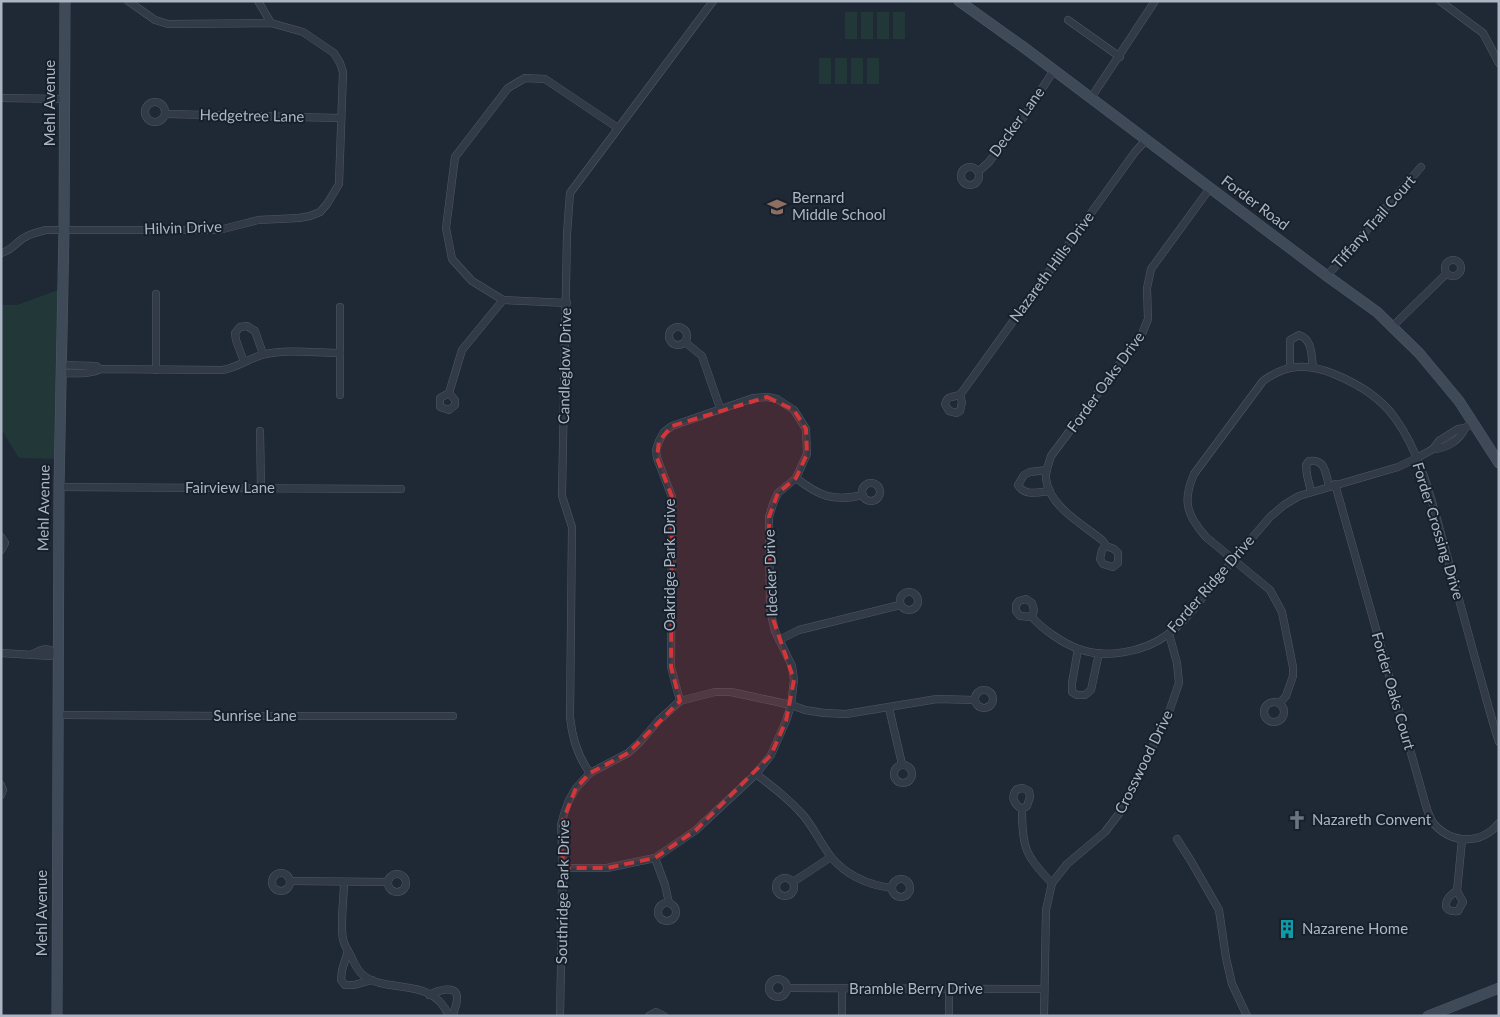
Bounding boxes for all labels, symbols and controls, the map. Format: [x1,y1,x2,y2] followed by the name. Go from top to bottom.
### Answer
[40,60,58,146] street label: Mehl Avenue
[985,83,1048,160] street label: Decker Lane
[199,105,305,125] street label: Hedgetree Lane
[1218,171,1293,233] street label: Forder Road
[1328,171,1419,272] street label: Tiffany Trail Court
[792,188,886,223] place label: Bernard Middle School
[766,196,788,218] school or university icon: Bernard Middle School
[1005,208,1097,325] street label: Nazareth Hills Drive
[144,217,222,237] street label: Hilvin Drive
[554,308,574,424] street label: Candleglow Drive
[1063,328,1148,435] street label: Forder Oaks Drive
[1409,460,1468,602] street label: Forder Crossing Drive
[33,464,53,551] street label: Mehl Avenue
[185,478,275,496] street label: Fairview Lane
[660,499,678,631] street label: Oakridge Park Drive
[759,529,781,617] street label: Idecker Drive
[1163,531,1258,636] street label: Forder Ridge Drive
[1369,630,1420,752] street label: Forder Oaks Court
[213,706,297,724] street label: Sunrise Lane
[1110,707,1176,816] street label: Crosswood Drive
[1286,809,1308,831] church icon: Nazareth Convent
[1312,810,1432,828] place label: Nazareth Convent
[552,820,572,964] street label: Southridge Park Drive
[32,870,50,956] street label: Mehl Avenue
[1276,918,1298,940] building icon: Nazarene Home
[1302,919,1408,937] place label: Nazarene Home
[849,979,983,997] street label: Bramble Berry Drive

